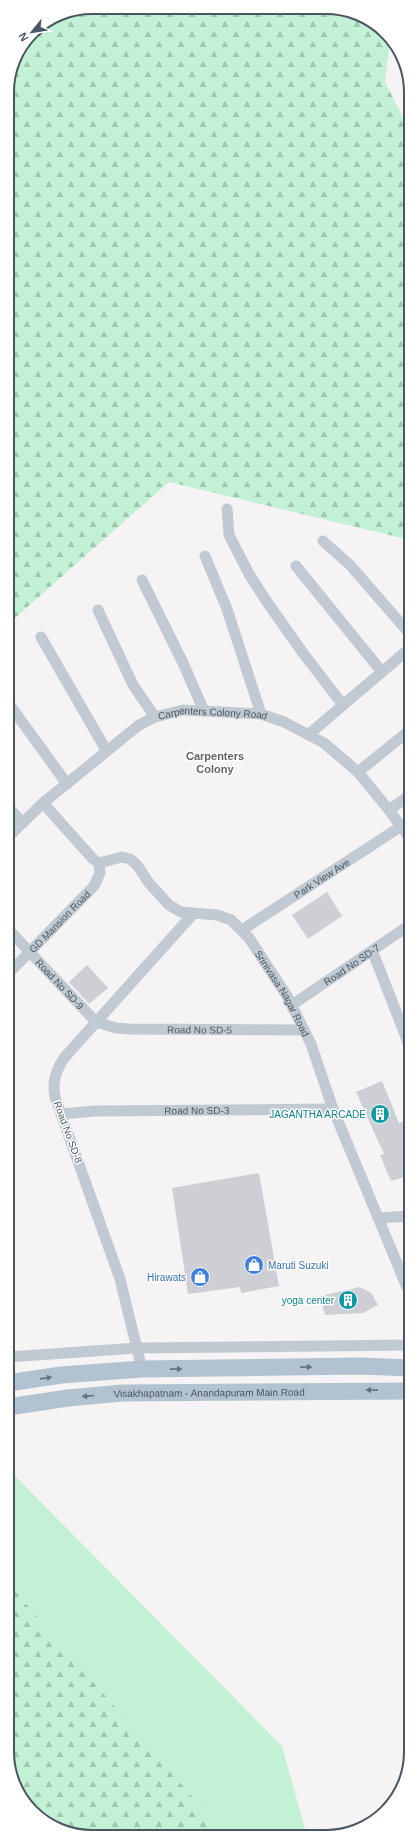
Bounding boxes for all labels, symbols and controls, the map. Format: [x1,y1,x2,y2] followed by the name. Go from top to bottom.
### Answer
[12,12,52,52] north arrow
[16,31,31,43] text: N
[157,704,269,722] street label: Carpenters Colony Road
[186,750,244,775] district label: Carpenters Colony
[292,856,352,900] street label: Park View Ave
[27,888,92,955] street label: GD Mansion Road
[322,941,382,987] street label: Road No SD-7
[253,948,312,1038] street label: Srinivasa Nagar Road
[34,956,87,1012] street label: Road No SD-9
[167,1024,233,1035] street label: Road No SD-5
[52,1100,84,1165] street label: Road No SD-8
[369,1103,391,1125] building icon: JAGANTHA ARCADE
[164,1104,230,1116] street label: Road No SD-3
[269,1109,366,1120] place label: JAGANTHA ARCADE
[243,1254,265,1276] shop icon: Maruti Suzuki
[268,1260,329,1271] place label: Maruti Suzuki
[189,1266,211,1288] shop icon: Hirawats
[147,1272,186,1283] place label: Hirawats
[337,1289,359,1311] building icon: yoga center
[282,1295,335,1306] place label: yoga center
[300,1364,313,1370] one-way arrow
[170,1366,183,1372] one-way arrow
[40,1375,52,1381] one-way arrow
[113,1386,305,1399] street label: Visakhapatnam - Anandapuram Main Road
[365,1387,378,1393] one-way arrow
[82,1393,94,1400] one-way arrow

